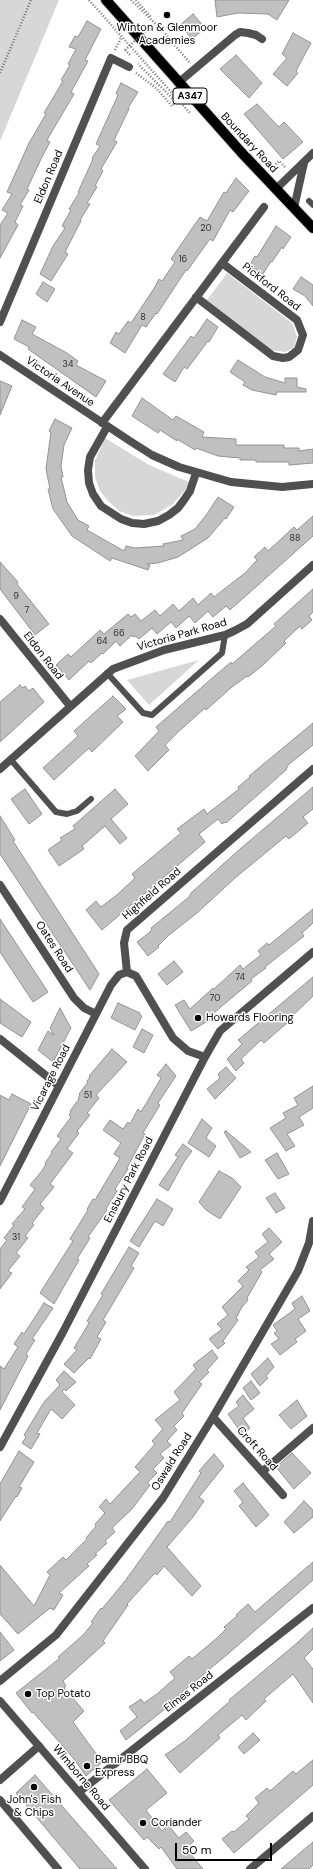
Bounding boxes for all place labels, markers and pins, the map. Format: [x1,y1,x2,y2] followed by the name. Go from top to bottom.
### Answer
[162,10,172,20] marker: Winton & Glenmoor Academies
[117,21,217,47] place label: Winton & Glenmoor Academies
[206,1011,294,1025] place label: Howards Flooring
[193,1013,203,1023] marker: Howards Flooring
[36,1687,91,1701] place label: Top Potato
[23,1689,33,1699] marker: Top Potato
[95,1753,148,1779] place label: Pamir BBQ Express
[82,1761,92,1771] marker: Pamir BBQ Express
[29,1782,39,1792] marker: John's Fish & Chips
[7,1793,61,1819] place label: John's Fish & Chips
[151,1816,202,1830] place label: Coriander
[138,1818,148,1828] marker: Coriander

